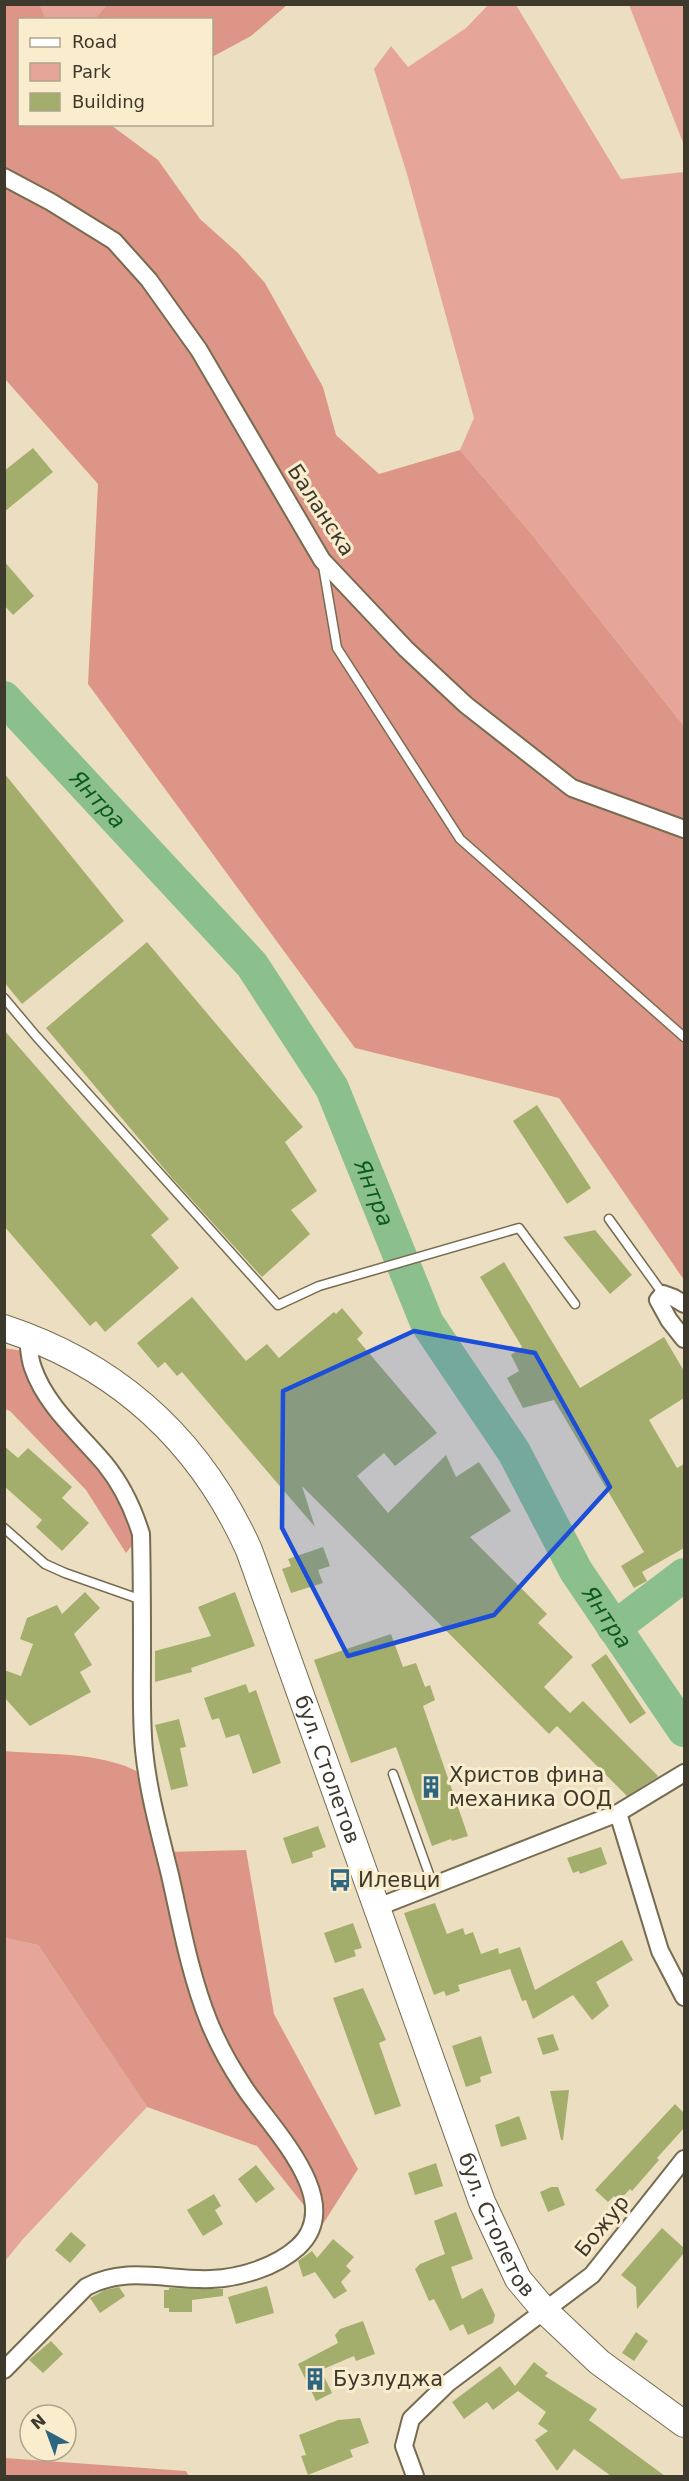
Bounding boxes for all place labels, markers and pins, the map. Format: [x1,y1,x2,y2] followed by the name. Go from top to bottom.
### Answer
[449,1763,612,1811] place label: Христов фина механика ООД
[418,1774,444,1800] building icon: Христов фина механика ООД
[327,1867,353,1893] bus stop icon: Илевци
[358,1868,440,1892] place label: Илевци
[302,2366,328,2392] building icon: Бузлуджа
[333,2367,443,2391] place label: Бузлуджа

